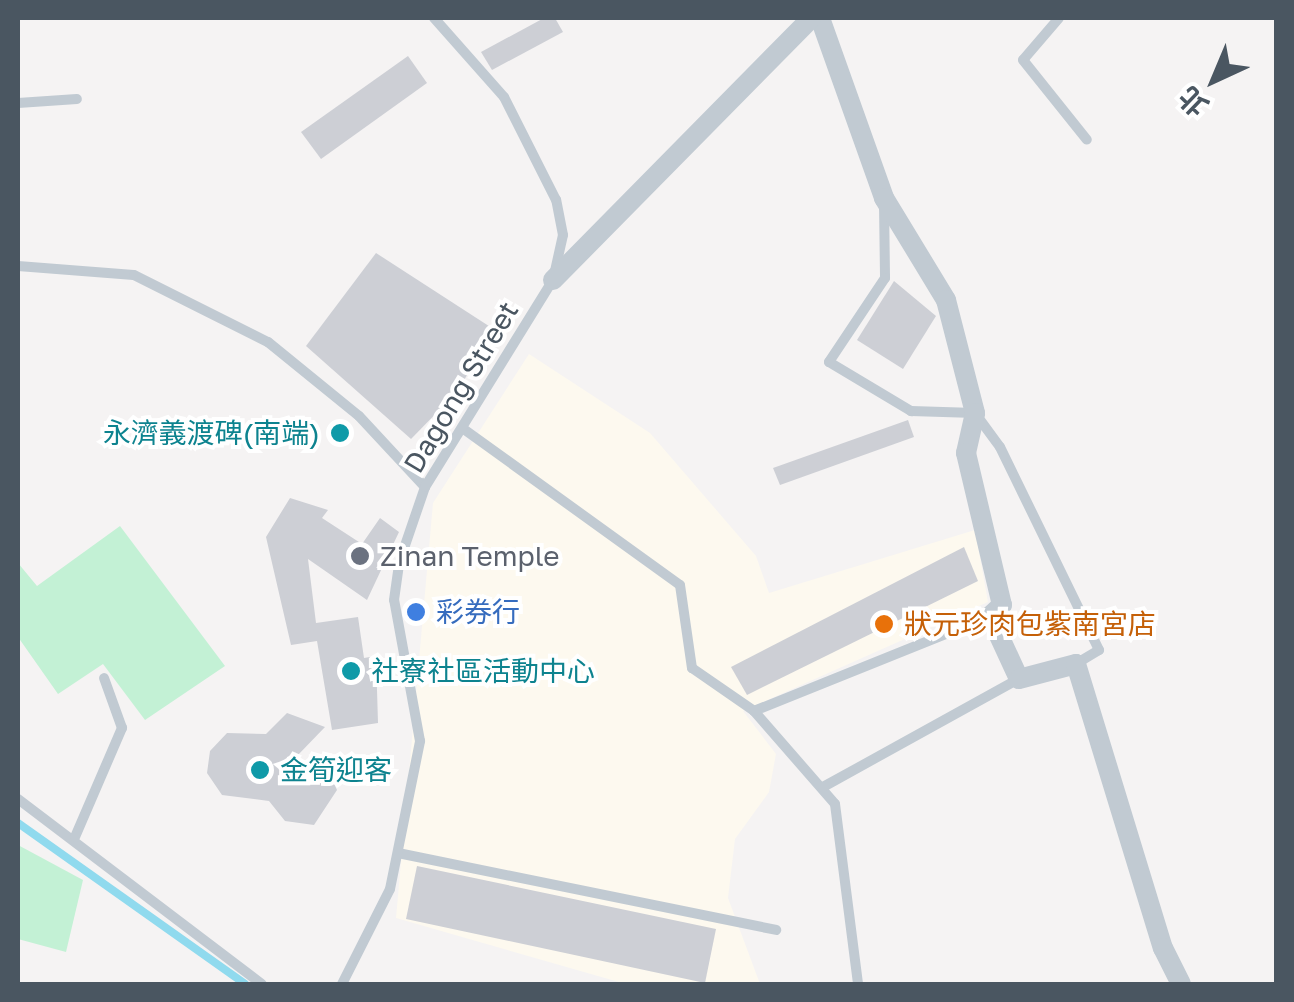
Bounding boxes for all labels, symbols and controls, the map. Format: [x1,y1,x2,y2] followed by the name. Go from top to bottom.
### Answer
[1164,30,1264,130] north arrow
[1171,80,1214,124] text: 北
[397,295,525,479] street label: Dagong Street
[103,416,320,450] place label: 永濟義渡碑(南端)
[329,422,351,444] marker: 永濟義渡碑(南端)
[380,539,560,573] place label: Zinan Temple
[349,545,371,567] marker: Zinan Temple
[436,595,520,629] place label: 彩券行
[405,601,427,623] marker: 彩券行
[904,607,1156,641] place label: 狀元珍肉包紫南宮店
[873,613,895,635] marker: 狀元珍肉包紫南宮店
[371,654,595,688] place label: 社寮社區活動中心
[340,660,362,682] marker: 社寮社區活動中心
[280,753,392,787] place label: 金筍迎客
[249,759,271,781] marker: 金筍迎客

